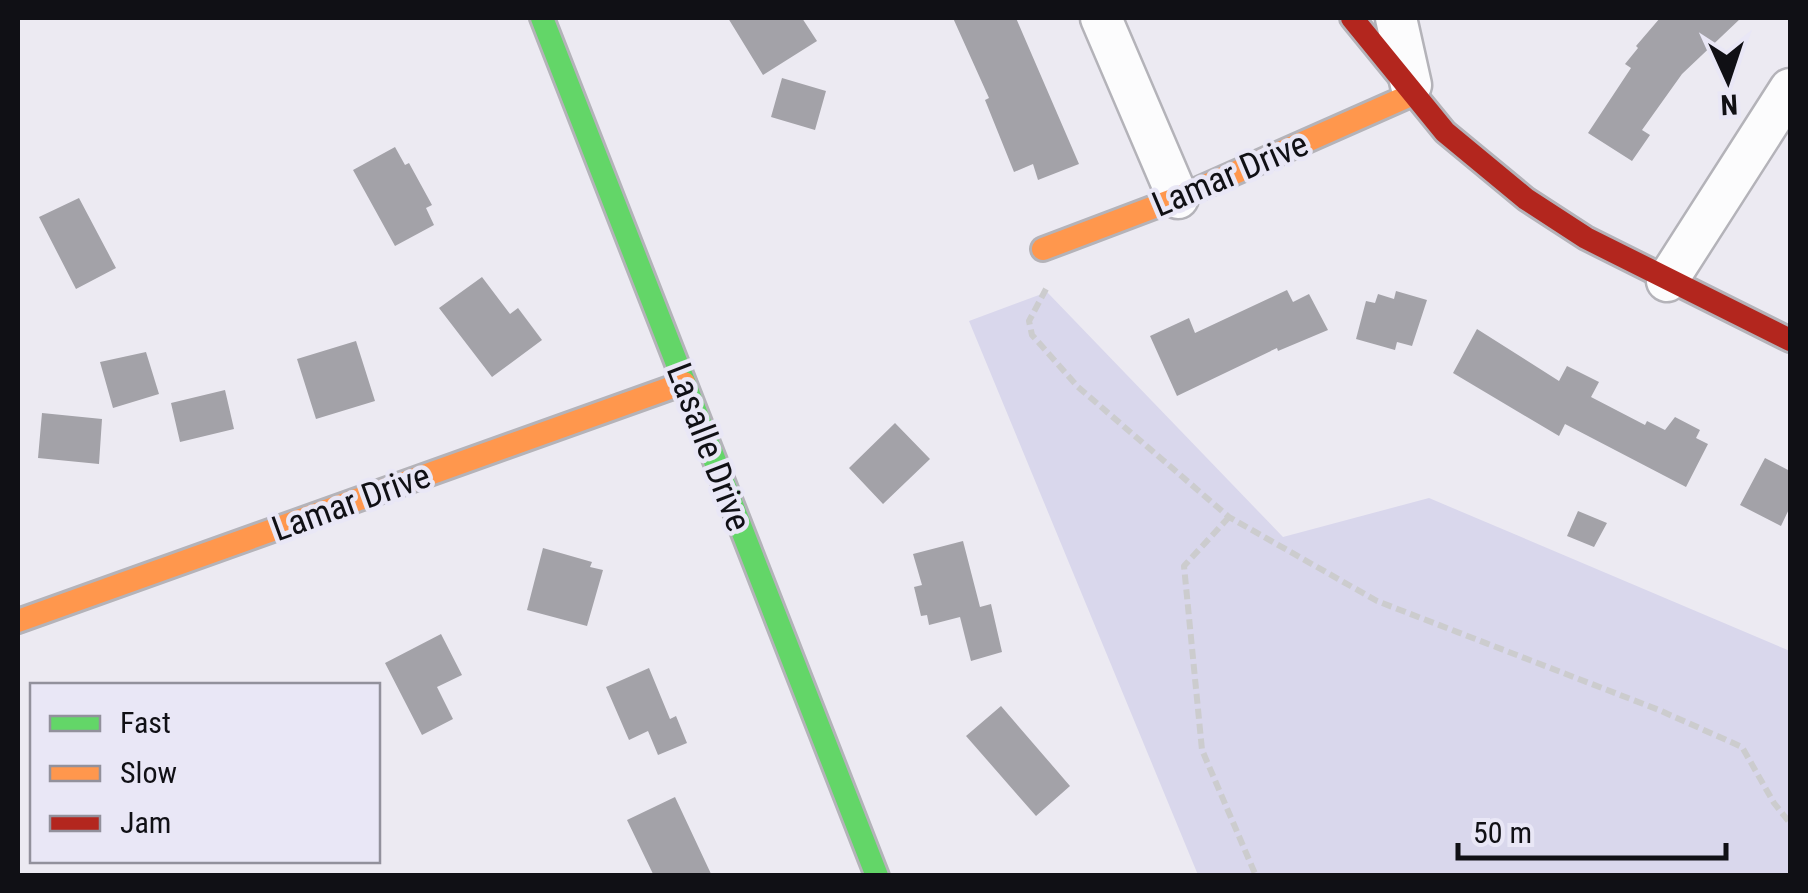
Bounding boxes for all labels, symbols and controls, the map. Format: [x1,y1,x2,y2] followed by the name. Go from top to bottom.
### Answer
[1678,30,1778,130] north arrow
[1720,88,1739,121] text: N
[1146,123,1314,226] street label: Lamar Drive
[658,357,759,537] street label: Lasalle Drive
[267,455,436,550] street label: Lamar Drive
[30,683,380,863] legend
[120,705,171,740] text: Fast
[120,755,177,790] text: Slow
[1458,798,1726,860] scale bar
[120,805,171,840] text: Jam
[1473,815,1532,850] text: 50 m

